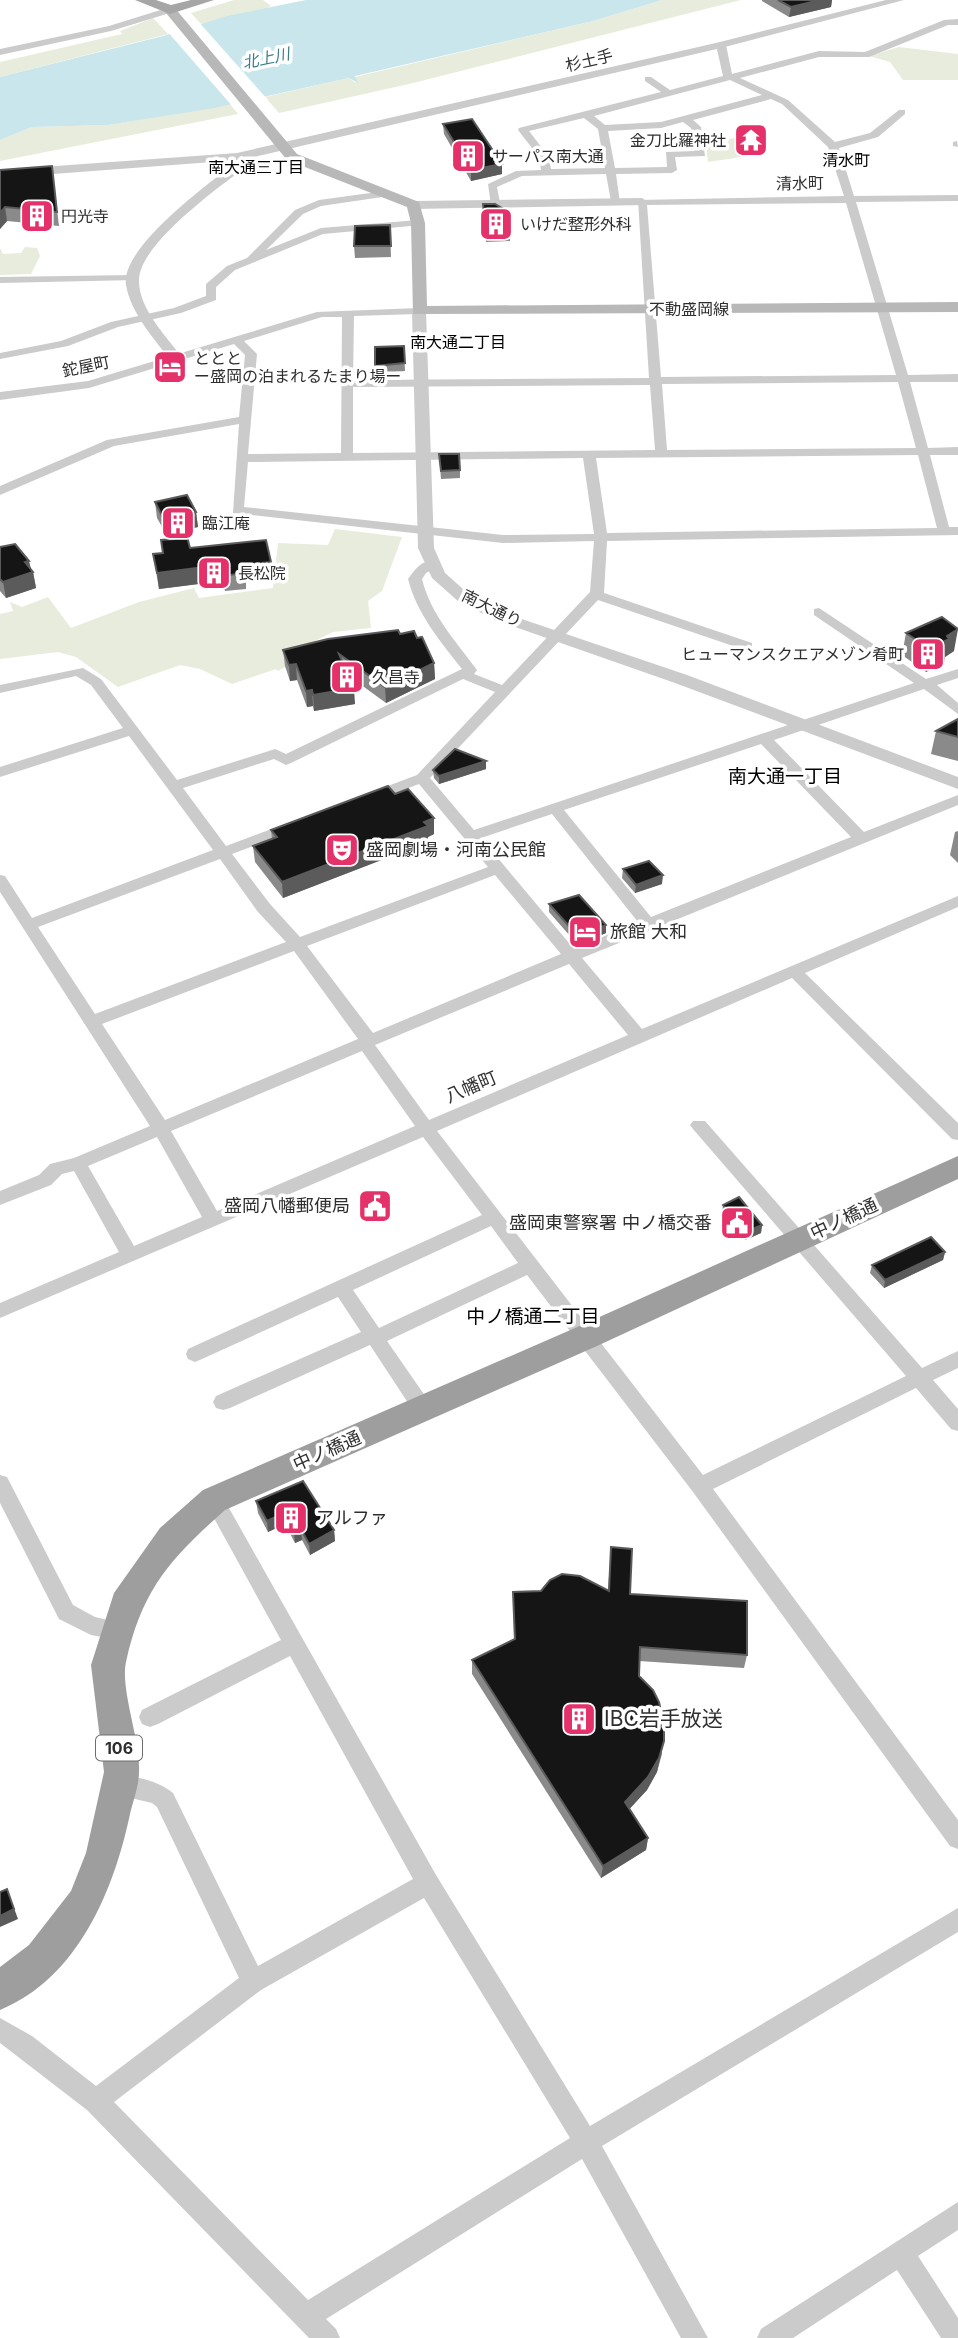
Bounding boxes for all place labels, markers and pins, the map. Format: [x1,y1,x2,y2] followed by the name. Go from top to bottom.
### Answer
[732,121,770,159] temple icon: 金刀比羅神社
[630,130,726,150] place label: 金刀比羅神社
[449,137,487,175] building icon: サーパス南大通
[492,146,604,166] place label: サーパス南大通
[18,197,56,235] building icon: 円光寺
[477,205,515,243] building icon: いけだ整形外科
[61,206,109,226] place label: 円光寺
[520,214,632,234] place label: いけだ整形外科
[151,348,189,386] hotel icon: ととと ー盛岡の泊まれるたまり場ー
[194,348,402,386] place label: ととと ー盛岡の泊まれるたまり場ー
[159,504,197,542] building icon: 臨江庵
[202,513,250,533] place label: 臨江庵
[195,554,233,592] building icon: 長松院
[238,563,286,583] place label: 長松院
[909,635,947,673] building icon: ヒューマンスクエアメゾン肴町
[681,644,904,664] place label: ヒューマンスクエアメゾン肴町
[328,658,366,696] building icon: 久昌寺
[372,667,420,687] place label: 久昌寺
[323,831,361,869] theatre icon: 盛岡劇場・河南公民館
[366,839,546,860] place label: 盛岡劇場・河南公民館
[566,913,604,951] hotel icon: 旅館 大和
[610,921,687,942] place label: 旅館 大和
[356,1187,394,1225] public building icon: 盛岡八幡郵便局
[224,1195,350,1216] place label: 盛岡八幡郵便局
[718,1204,756,1242] public building icon: 盛岡東警察署 中ノ橋交番
[509,1212,712,1233] place label: 盛岡東警察署 中ノ橋交番
[272,1499,310,1537] building icon: アルファ
[316,1507,388,1528] place label: アルファ
[560,1700,598,1738] building icon: IBC岩手放送
[604,1706,723,1731] place label: IBC岩手放送

